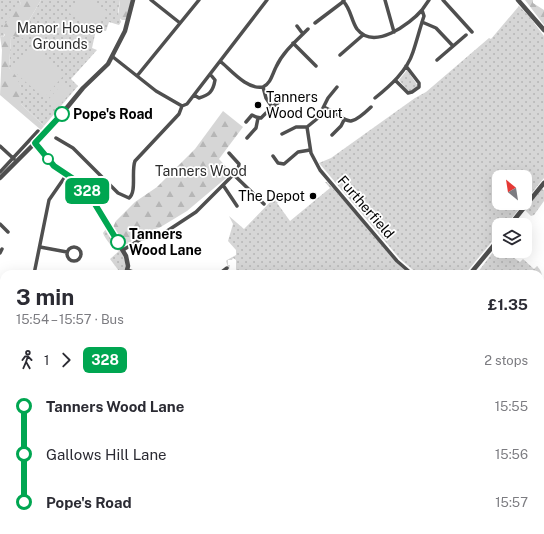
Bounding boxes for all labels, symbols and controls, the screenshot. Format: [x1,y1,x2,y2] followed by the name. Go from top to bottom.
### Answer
[17,20,103,52] park label: Manor House Grounds
[266,89,343,121] place label: Tanners Wood Court
[253,100,263,110] marker: Tanners Wood Court
[54,106,70,122] marker: Pope's Road
[73,106,153,122] place label: Pope's Road
[42,153,54,165] unlabelled marker
[155,163,247,179] park label: Tanners Wood
[492,170,532,210] north arrow
[492,170,532,258] map controls
[335,172,397,242] street label: Furtherfield
[64,178,110,204] line badge: 328
[73,183,101,199] text: 328
[238,188,305,204] place label: The Depot
[308,191,318,201] marker: The Depot
[492,218,532,258] button: layers
[129,226,202,258] place label: Tanners Wood Lane
[110,234,126,250] marker: Tanners Wood Lane
[16,284,74,310] text: 3 min
[488,296,528,313] text: £1.35
[16,312,124,327] text: 15:54 – 15:57 · Bus
[16,349,38,371] icon: walk
[55,349,77,371] icon: forward
[91,352,119,368] text: 328
[44,353,49,368] text: 1
[484,353,528,368] text: 2 stops
[46,398,184,415] text: Tanners Wood Lane
[495,399,528,414] text: 15:55
[46,446,167,463] text: Gallows Hill Lane
[495,447,528,462] text: 15:56
[46,494,132,511] text: Pope's Road
[495,495,528,510] text: 15:57

